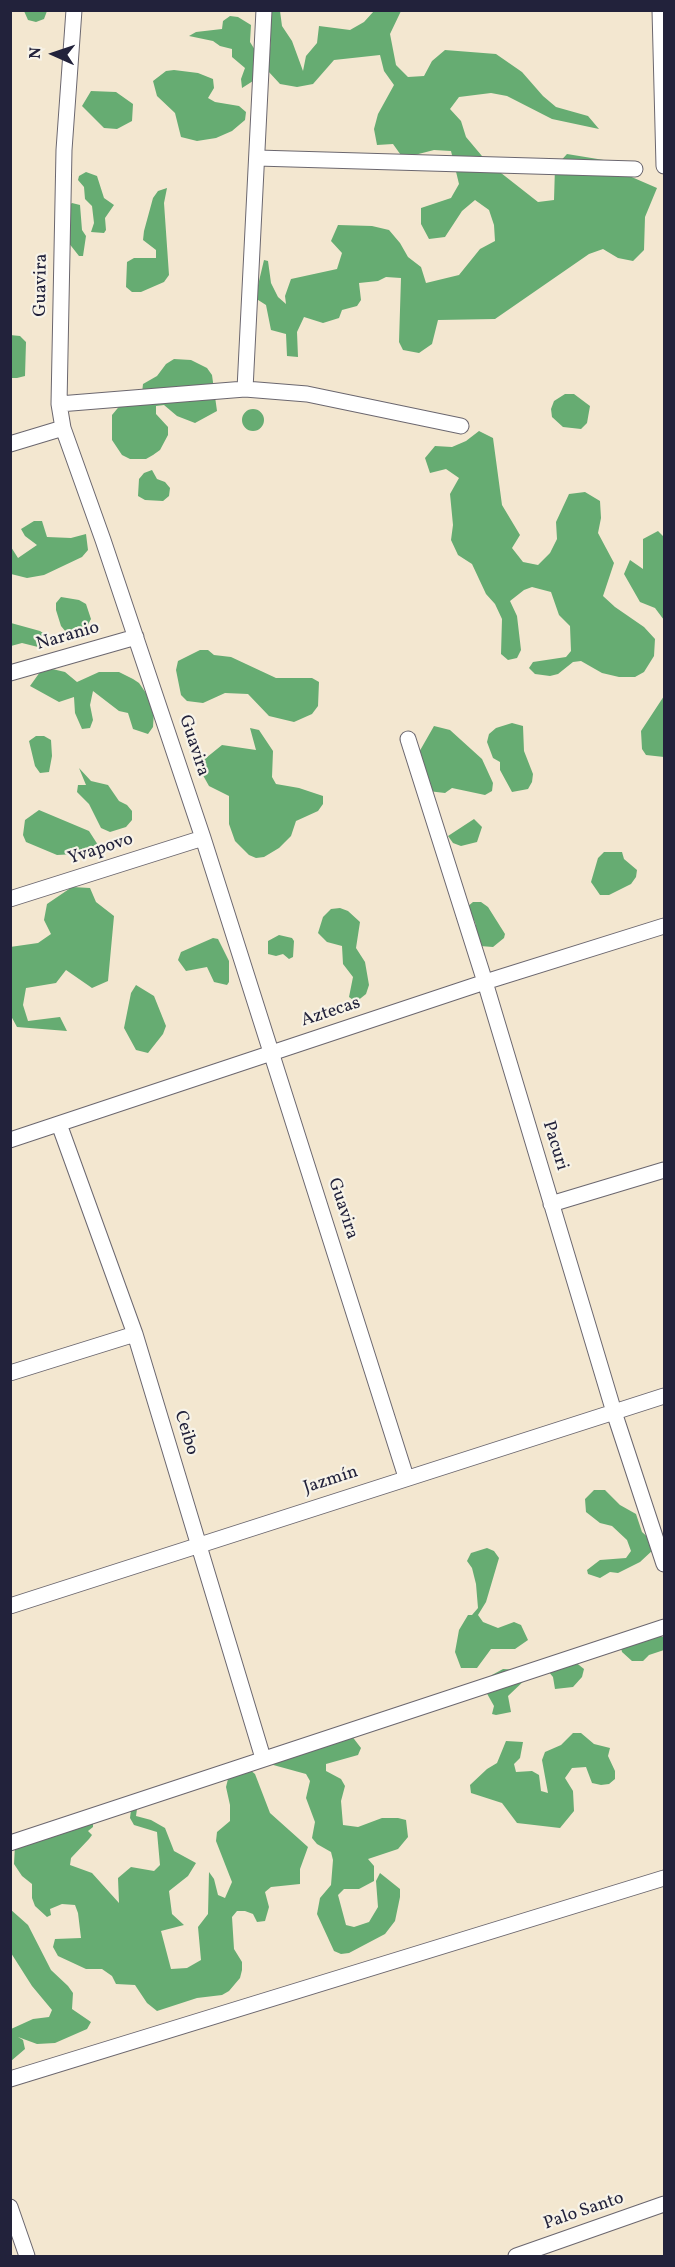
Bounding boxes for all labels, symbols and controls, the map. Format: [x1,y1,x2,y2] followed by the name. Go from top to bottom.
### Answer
[24,24,84,84] north arrow
[25,47,47,59] text: N
[31,253,53,317] street label: Guavira
[34,618,102,656] street label: Naranio
[173,713,213,779] street label: Guavira
[66,829,136,871] street label: Yvapovo
[299,993,363,1033] street label: Aztecas
[536,1119,572,1173] street label: Pacuri
[322,1176,362,1242] street label: Guavira
[168,1408,202,1458] street label: Ceibo
[301,1462,361,1500] street label: Jazmín
[541,2188,627,2236] street label: Palo Santo

